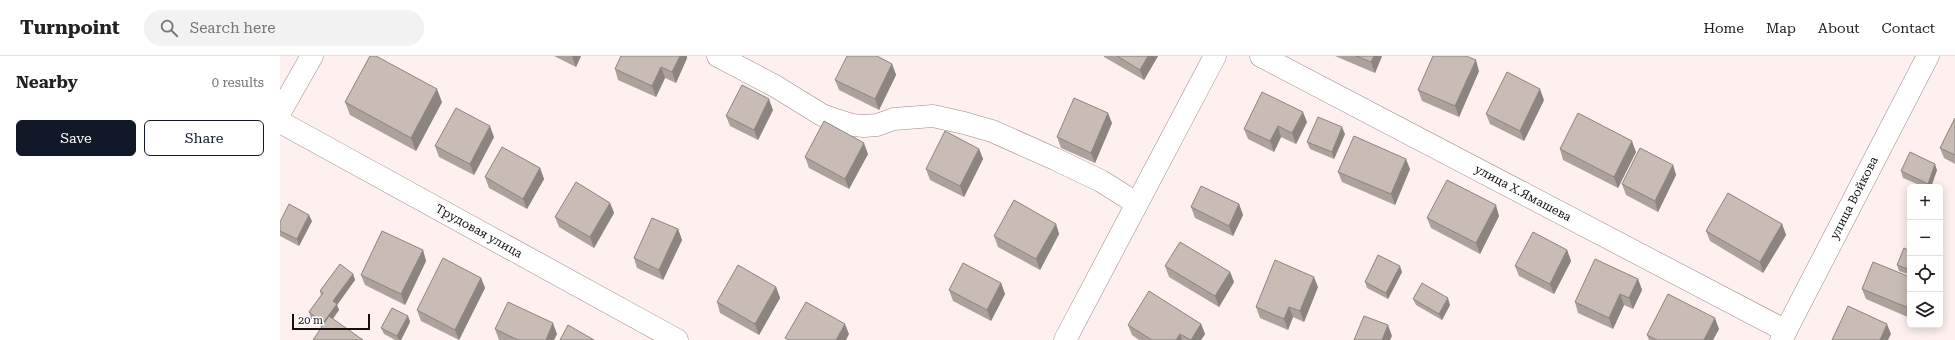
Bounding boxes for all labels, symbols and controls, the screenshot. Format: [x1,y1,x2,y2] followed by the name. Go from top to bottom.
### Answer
[144,10,424,46] search box
[20,16,120,39] text: Turnpoint
[158,17,180,39] icon: search
[190,19,276,37] text: Search here
[1703,20,1744,36] text: Home
[1766,20,1796,36] text: Map
[1818,20,1860,36] text: About
[1882,20,1935,36] text: Contact
[16,72,78,92] text: Nearby
[212,75,264,90] text: 0 results
[16,120,136,156] button: Save
[144,120,264,156] button: Share
[1827,154,1881,242] street label: улица Войкова
[1472,162,1574,225] street label: улица Х.Ямашева
[1907,184,1943,328] map controls
[1907,184,1943,220] button: +
[433,201,525,261] street label: Трудовая улица
[1907,220,1943,256] button: −
[1907,256,1943,292] button: locate
[1907,292,1943,328] button: layers
[292,312,370,331] scale bar
[298,314,323,327] text: 20 m

